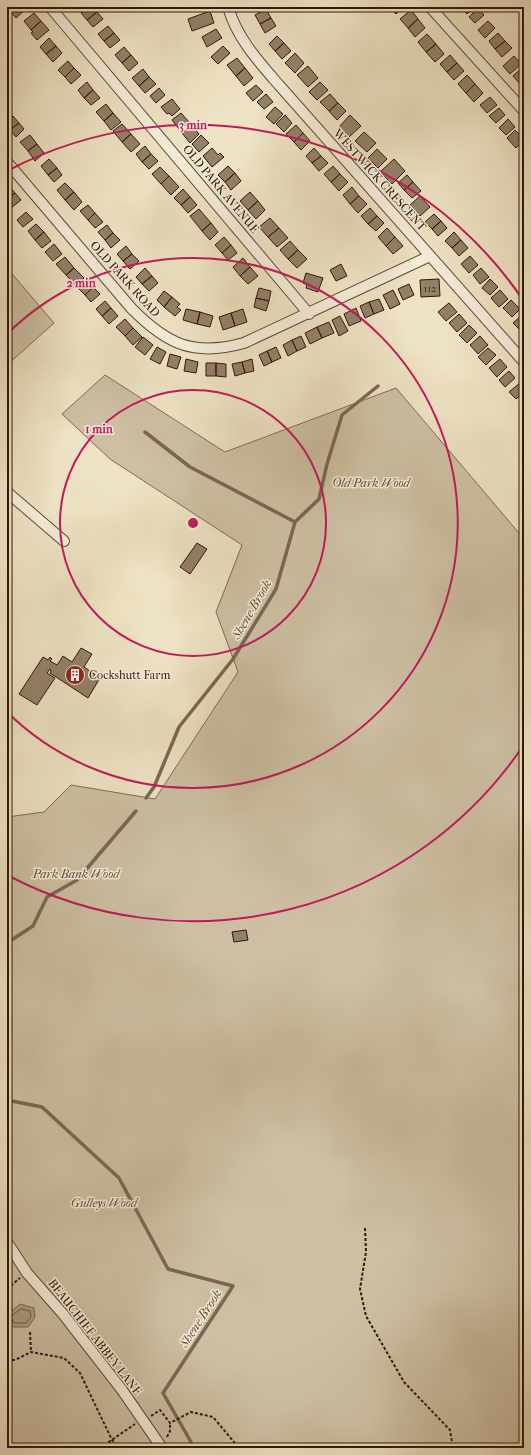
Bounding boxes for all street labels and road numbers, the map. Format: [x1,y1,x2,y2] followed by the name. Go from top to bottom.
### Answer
[330,125,430,234] street label: WESTWICK CRESCENT
[180,142,262,236] street label: OLD PARK AVENUE
[87,238,163,320] street label: OLD PARK ROAD
[45,1276,145,1398] street label: BEAUCHIEF ABBEY LANE

